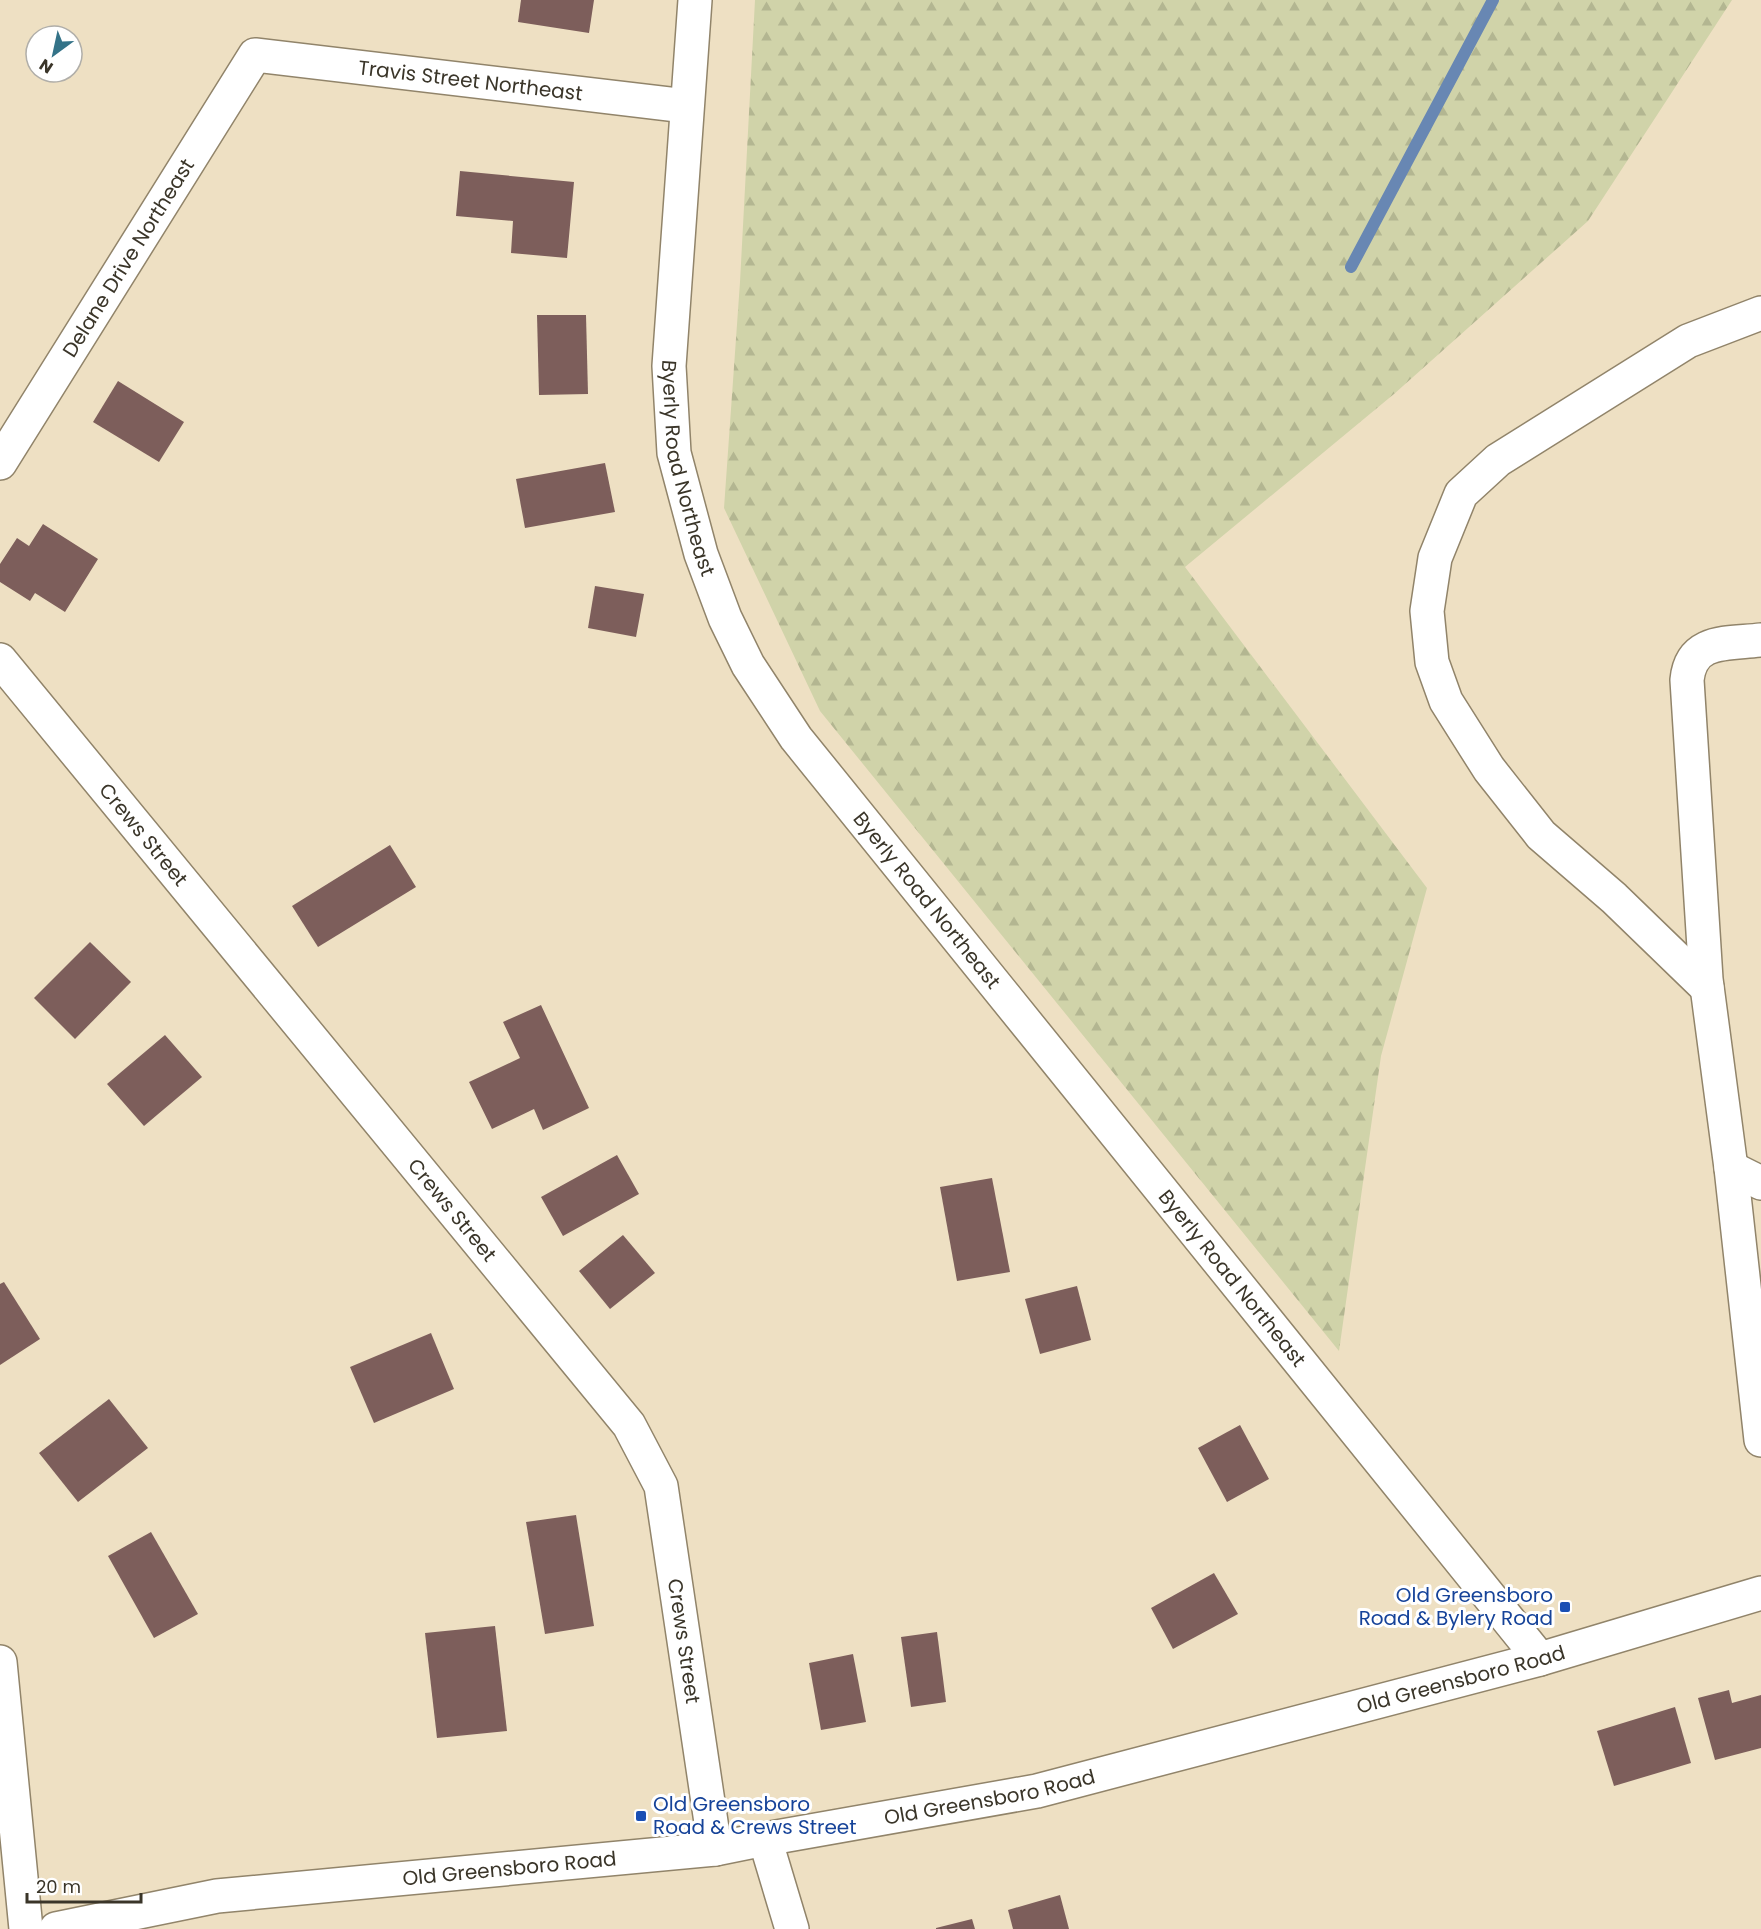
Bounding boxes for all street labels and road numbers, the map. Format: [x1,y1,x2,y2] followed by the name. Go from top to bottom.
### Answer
[357,53,584,108] street label: Travis Street Northeast
[56,153,201,362] street label: Delane Drive Northeast
[655,359,722,580] street label: Byerly Road Northeast
[93,777,194,892] street label: Crews Street
[847,806,1007,995] street label: Byerly Road Northeast
[401,1152,503,1268] street label: Crews Street
[1152,1184,1312,1373] street label: Byerly Road Northeast
[661,1577,707,1705] street label: Crews Street
[1354,1638,1568,1721] street label: Old Greensboro Road
[882,1762,1098,1832] street label: Old Greensboro Road
[401,1844,618,1892] street label: Old Greensboro Road

